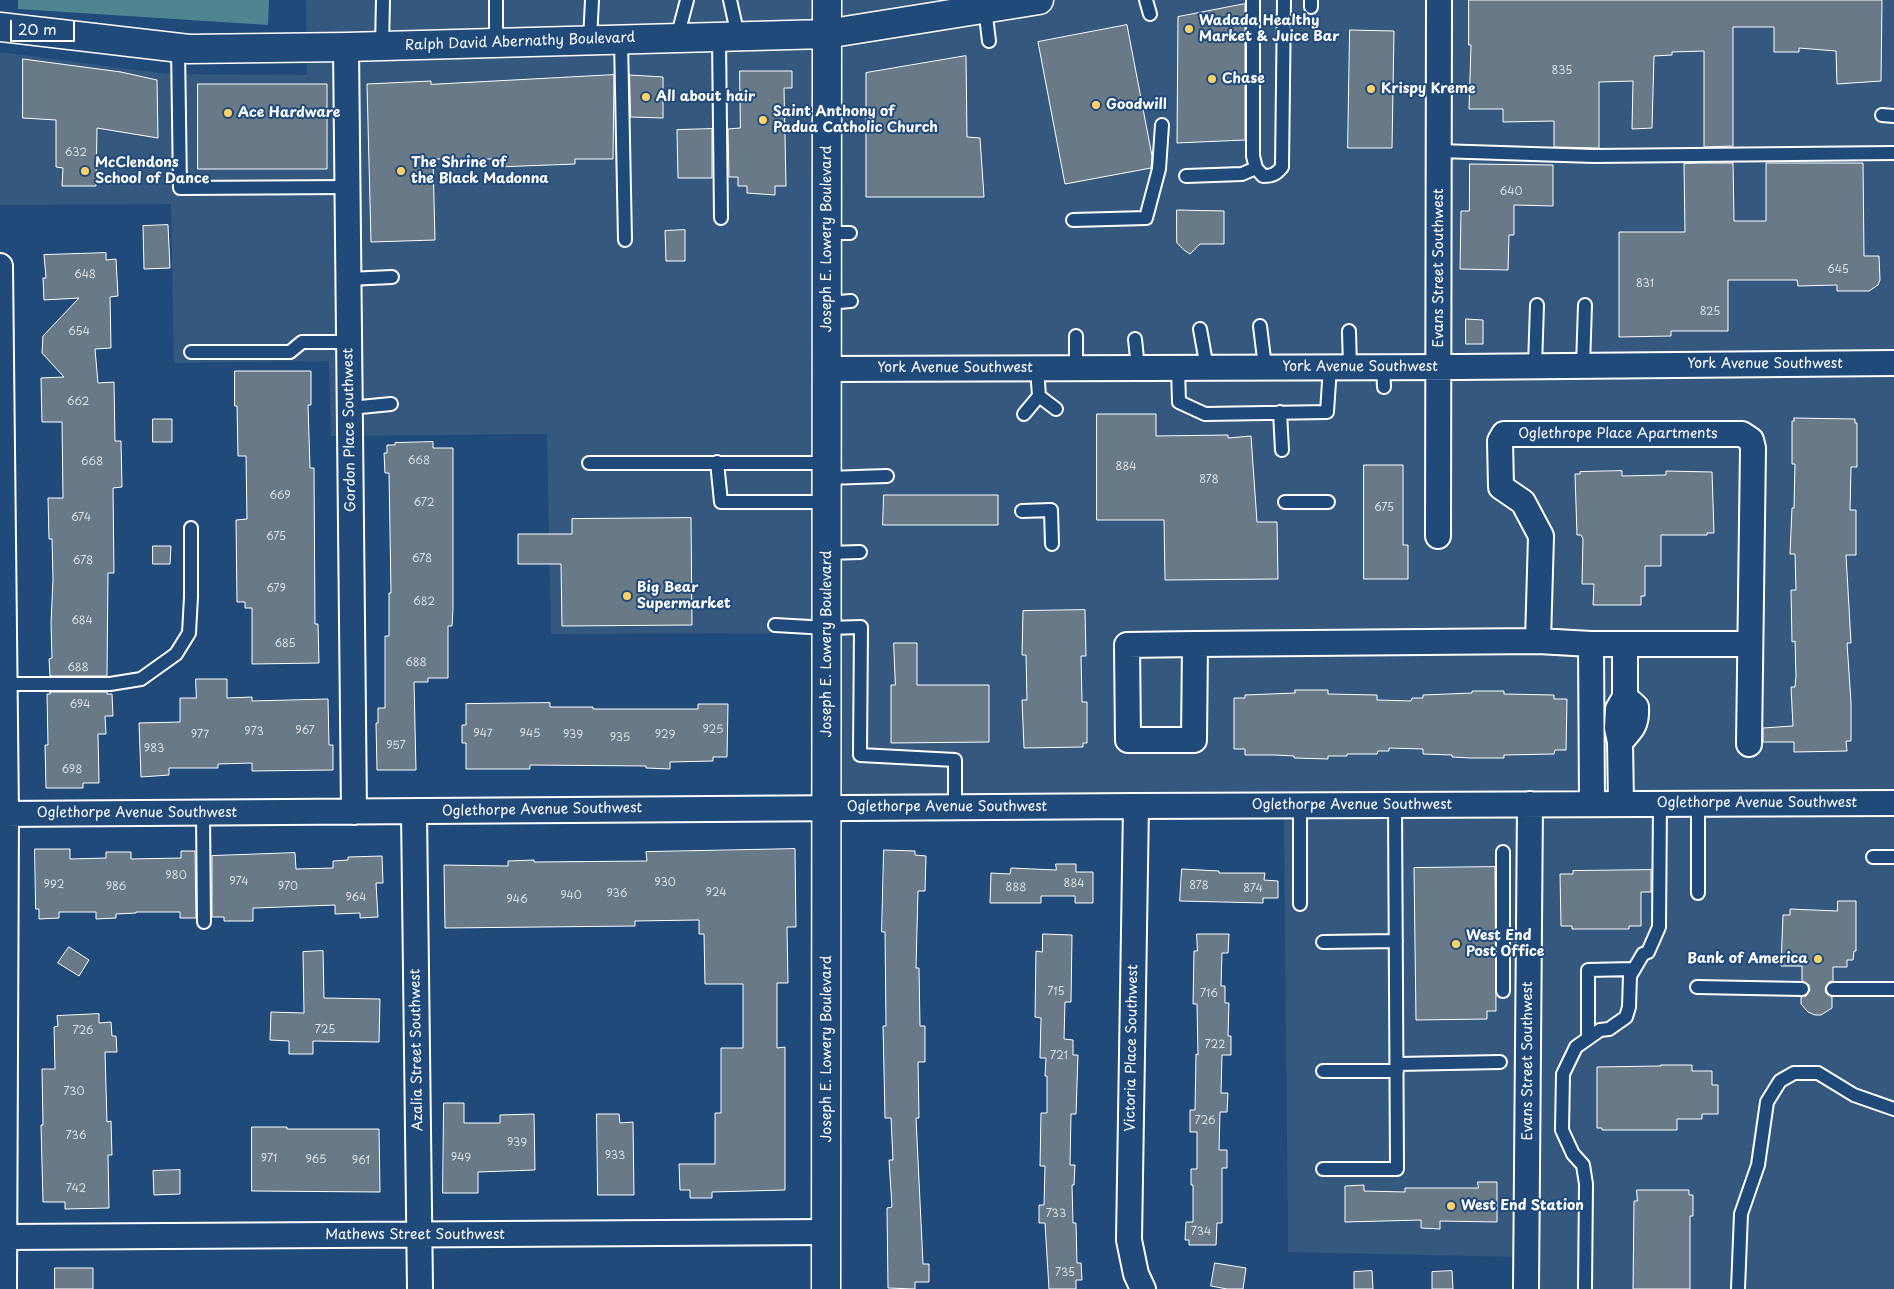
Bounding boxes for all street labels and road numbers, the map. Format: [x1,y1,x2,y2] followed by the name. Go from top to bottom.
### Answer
[405,30,635,54] street label: Ralph David Abernathy Boulevard
[819,145,835,333] street label: Joseph E. Lowery Boulevard
[1431,188,1447,348] street label: Evans Street Southwest
[340,348,360,512] street label: Gordon Place Southwest
[1687,356,1843,372] street label: York Avenue Southwest
[1282,359,1438,375] street label: York Avenue Southwest
[877,360,1033,376] street label: York Avenue Southwest
[1518,426,1718,442] street label: Oglethrope Place Apartments
[819,550,835,738] street label: Joseph E. Lowery Boulevard
[1657,795,1857,811] street label: Oglethorpe Avenue Southwest
[1252,797,1452,813] street label: Oglethorpe Avenue Southwest
[847,799,1047,815] street label: Oglethorpe Avenue Southwest
[442,800,642,820] street label: Oglethorpe Avenue Southwest
[37,805,237,821] street label: Oglethorpe Avenue Southwest
[819,955,835,1143] street label: Joseph E. Lowery Boulevard
[1122,964,1142,1132] street label: Victoria Place Southwest
[407,968,427,1132] street label: Azalia Street Southwest
[1520,981,1536,1141] street label: Evans Street Southwest
[325,1227,505,1243] street label: Mathews Street Southwest

